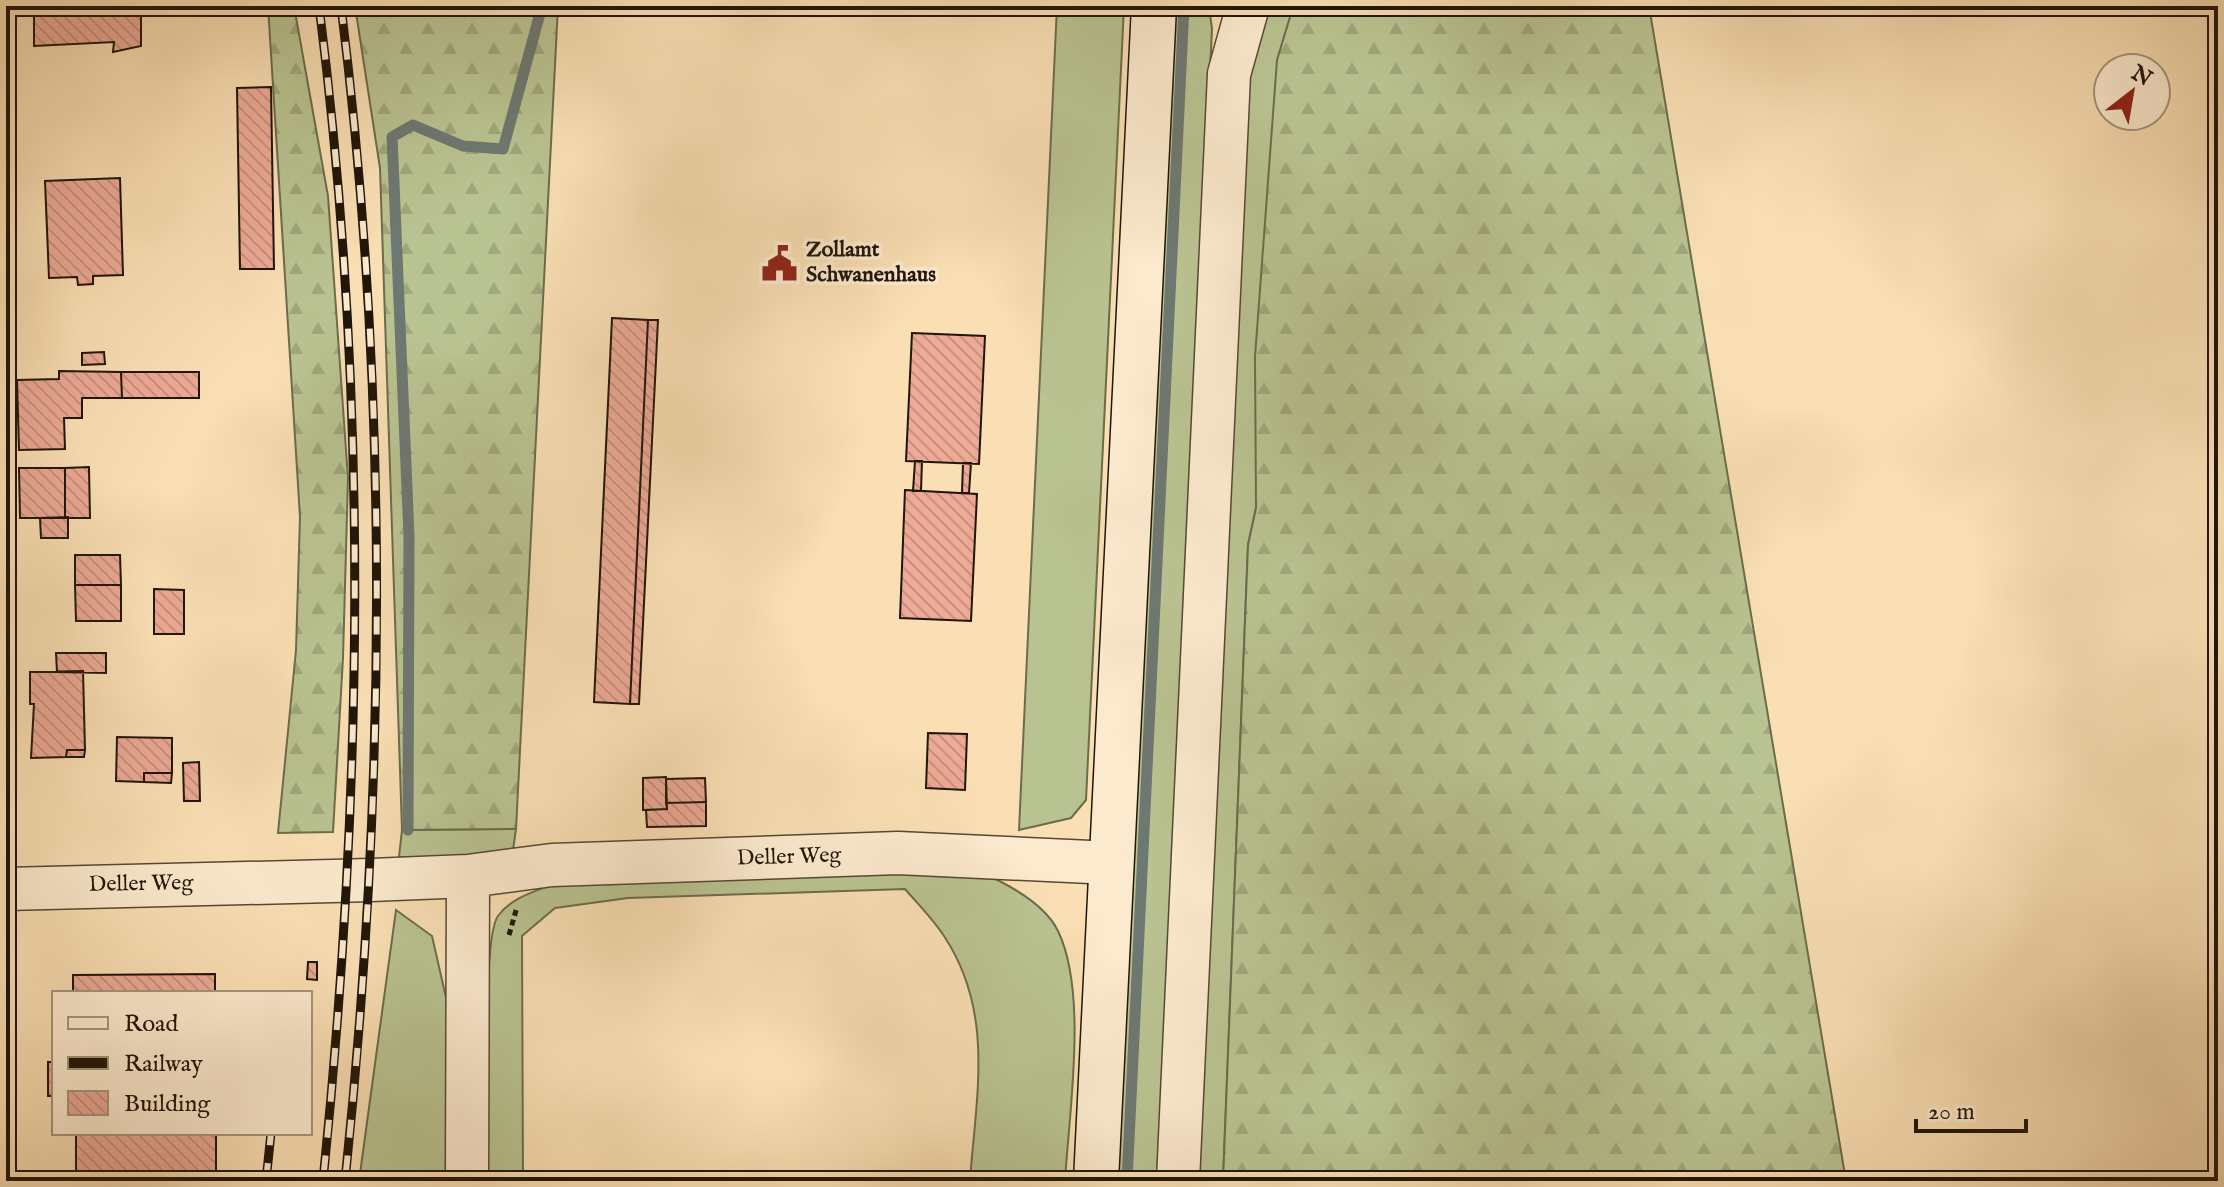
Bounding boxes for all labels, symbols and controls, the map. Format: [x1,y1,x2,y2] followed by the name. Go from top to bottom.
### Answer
[2092,52,2172,132] north arrow
[2125,59,2157,93] text: N
[806,236,936,289] place label: Zollamt Schwanenhaus
[761,244,799,282] public building icon: Zollamt Schwanenhaus
[736,841,843,873] street label: Deller Weg
[88,869,195,899] street label: Deller Weg
[52,991,312,1135] legend
[124,1009,178,1040] text: Road
[124,1049,203,1080] text: Railway
[1916,1083,2026,1133] scale bar
[124,1089,211,1120] text: Building
[1928,1097,1975,1128] text: 20 m

